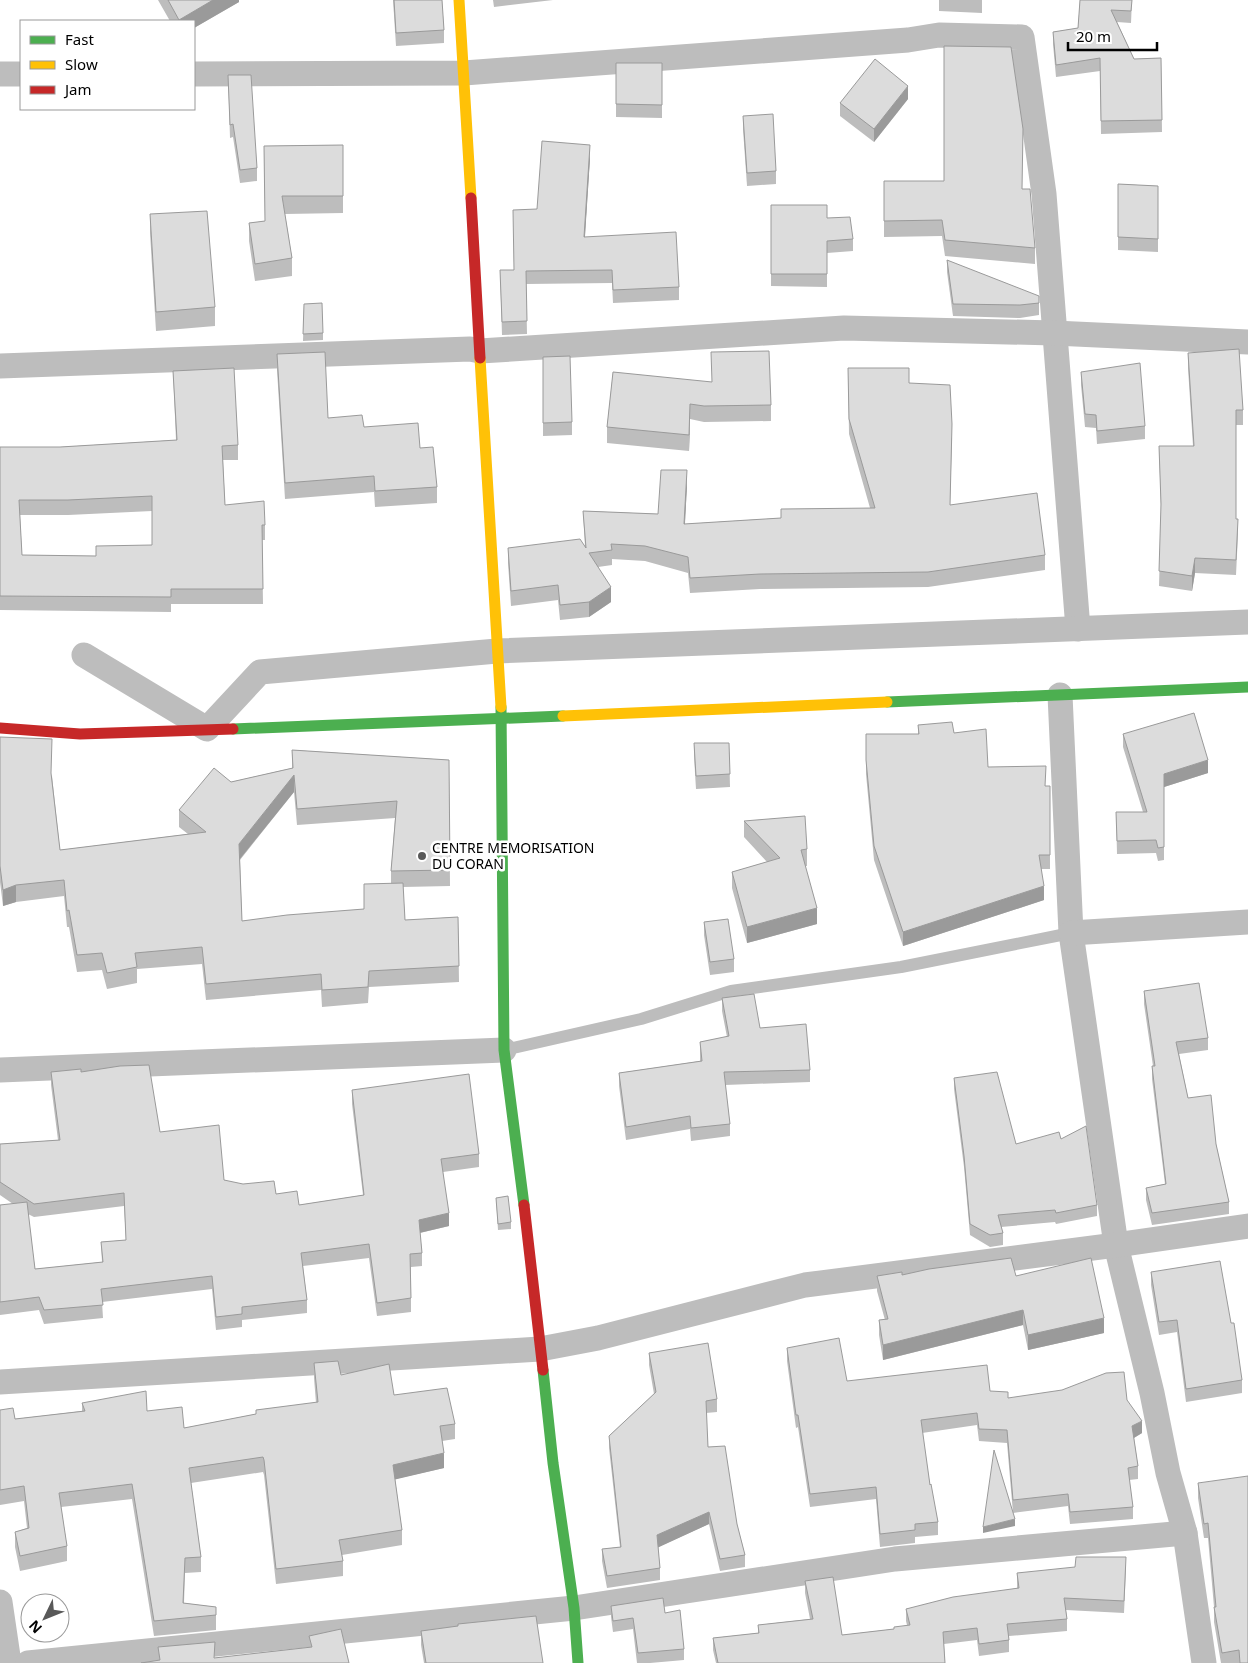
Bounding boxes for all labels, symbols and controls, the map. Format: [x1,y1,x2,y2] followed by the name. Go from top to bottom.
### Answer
[20,20,195,110] legend
[1068,20,1157,52] scale bar
[1076,26,1111,46] text: 20 m
[65,29,94,49] text: Fast
[65,54,98,74] text: Slow
[63,79,92,99] text: Jam
[432,838,595,873] place label: CENTRE MEMORISATION DU CORAN
[416,850,428,862] marker: CENTRE MEMORISATION DU CORAN
[20,1593,70,1643] north arrow
[24,1617,46,1638] text: N

